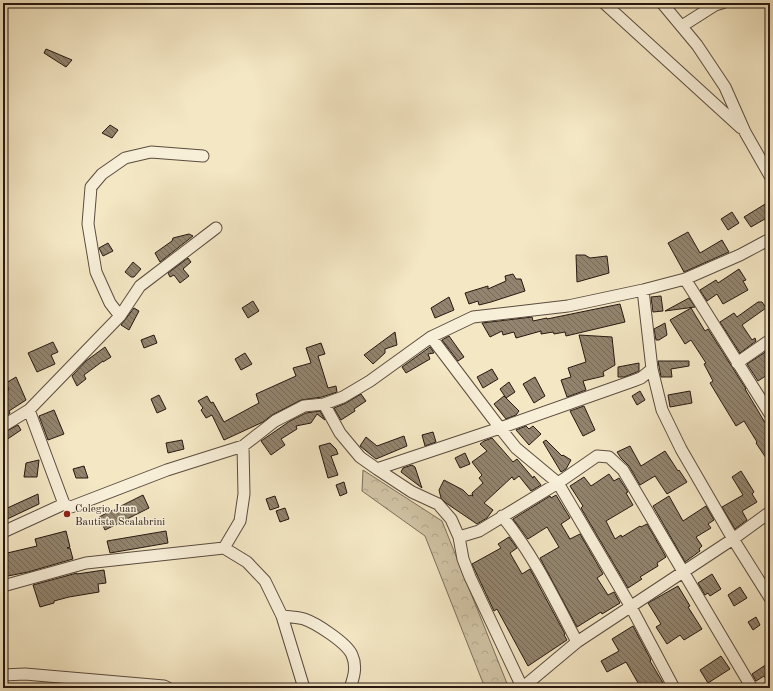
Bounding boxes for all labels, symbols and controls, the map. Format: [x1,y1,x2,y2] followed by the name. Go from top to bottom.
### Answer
[75,504,165,528] place label: Colegio Juan Bautista Scalabrini
[62,509,72,519] marker: Colegio Juan Bautista Scalabrini

